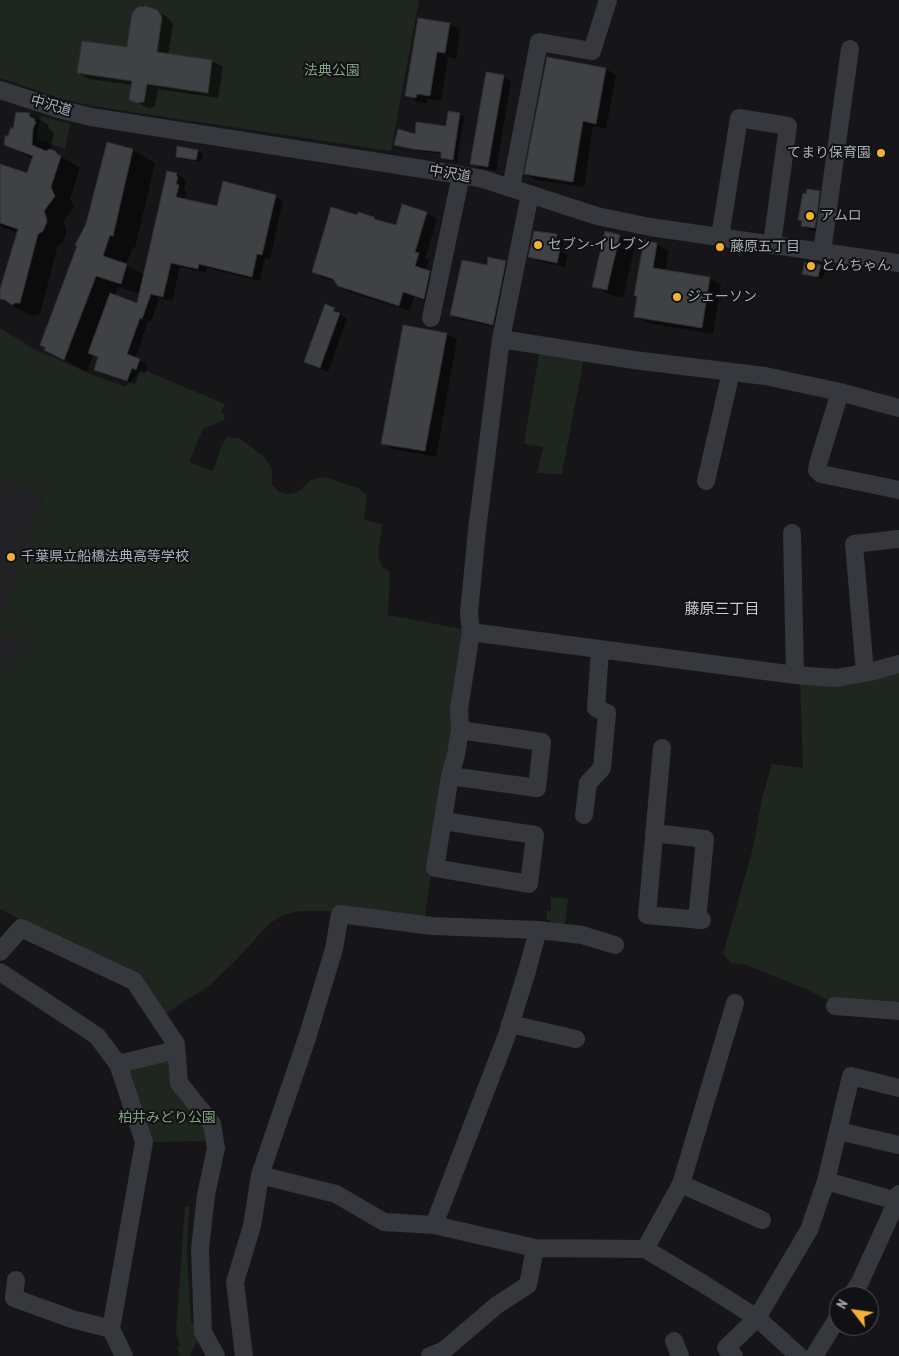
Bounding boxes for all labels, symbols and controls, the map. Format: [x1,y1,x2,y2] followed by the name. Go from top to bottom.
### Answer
[304,63,360,79] park label: 法典公園
[28,92,74,120] street label: 中沢道
[787,145,871,161] place label: てまり保育園
[875,147,887,159] marker: てまり保育園
[428,162,472,186] street label: 中沢道
[820,208,862,224] place label: アムロ
[804,210,816,222] marker: アムロ
[548,237,650,253] place label: セブン-イレブン
[532,239,544,251] marker: セブン-イレブン
[730,239,800,255] place label: 藤原五丁目
[714,241,726,253] marker: 藤原五丁目
[821,258,891,274] place label: とんちゃん
[805,260,817,272] marker: とんちゃん
[687,289,757,305] place label: ジェーソン
[671,291,683,303] marker: ジェーソン
[21,549,189,565] place label: 千葉県立船橋法典高等学校
[5,551,17,563] marker: 千葉県立船橋法典高等学校
[685,601,759,619] district label: 藤原三丁目
[118,1110,216,1126] park label: 柏井みどり公園
[829,1286,879,1336] north arrow
[832,1296,852,1312] text: N

